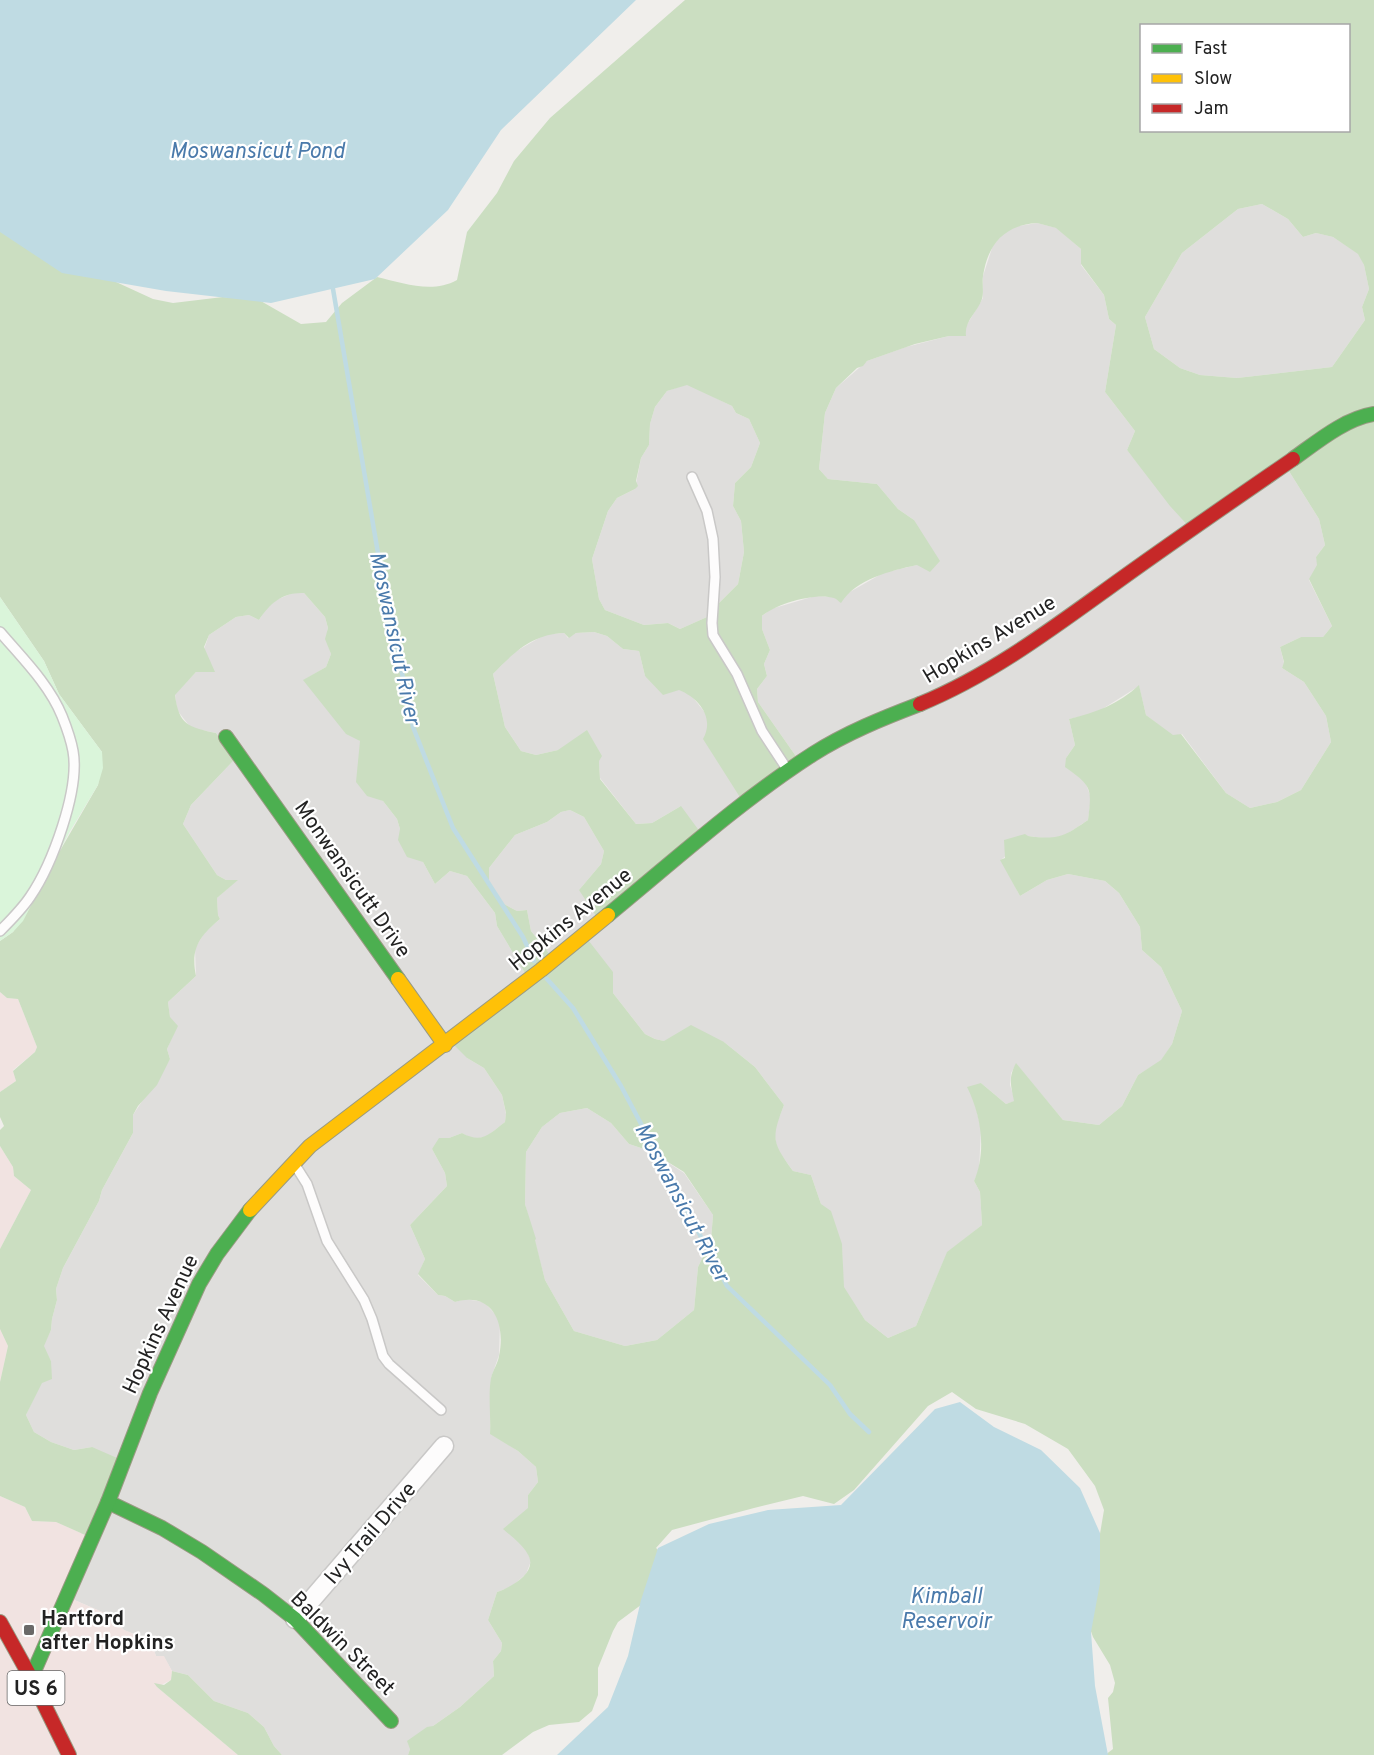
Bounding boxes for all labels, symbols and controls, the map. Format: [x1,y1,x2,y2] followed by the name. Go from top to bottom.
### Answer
[1140,24,1350,132] legend
[1194,38,1227,61] text: Fast
[1194,68,1232,91] text: Slow
[1194,98,1229,121] text: Jam
[170,139,346,166] water label: Moswansicut Pond
[362,549,425,729] water label: Moswansicut River
[918,590,1061,691] street label: Hopkins Avenue
[287,796,416,964] street label: Monwansicutt Drive
[504,862,638,978] street label: Hopkins Avenue
[627,1119,735,1289] water label: Moswansicut River
[117,1251,205,1399] street label: Hopkins Avenue
[319,1477,423,1591] street label: Ivy Trail Drive
[901,1584,993,1636] water label: Kimball Reservoir
[284,1586,400,1702] street label: Baldwin Street
[41,1606,174,1657] place label: Hartford after Hopkins
[22,1623,36,1637] marker: Hartford after Hopkins
[8,1671,64,1705] road number: US 6

